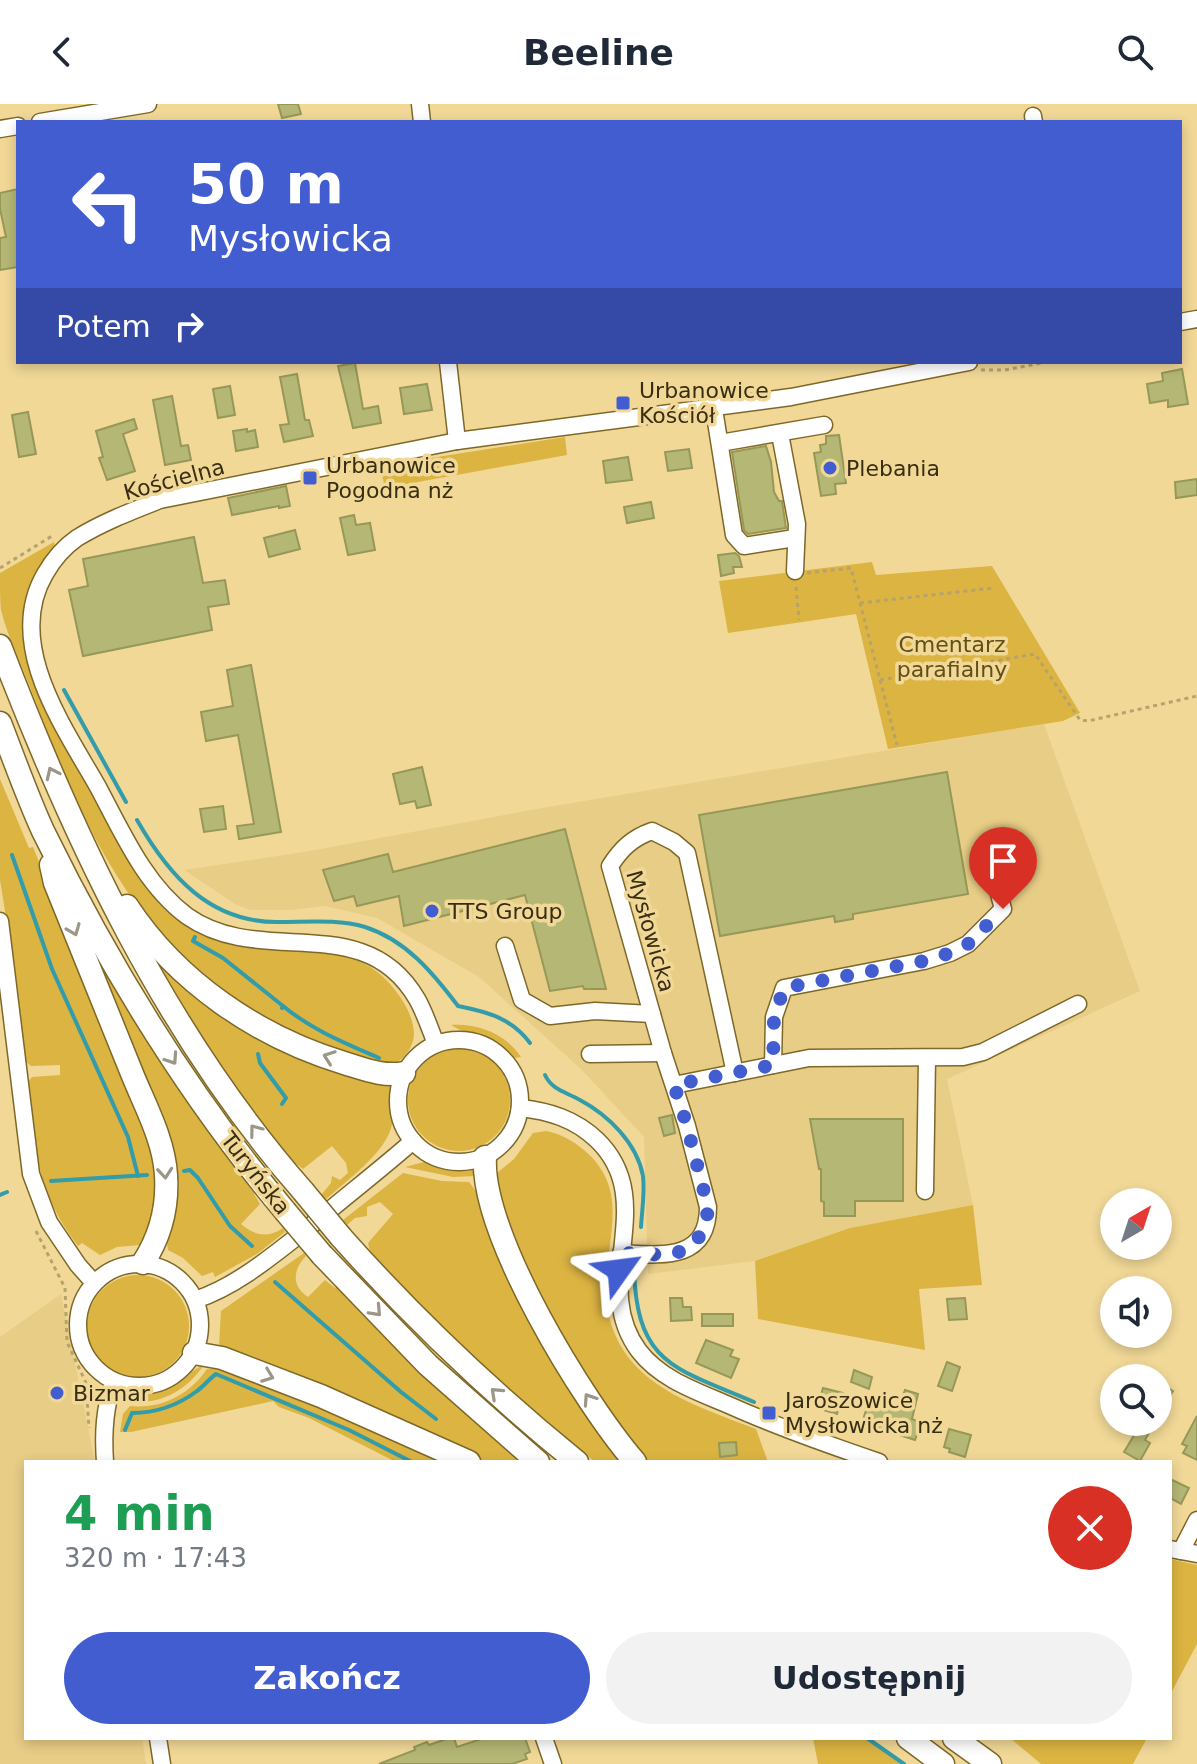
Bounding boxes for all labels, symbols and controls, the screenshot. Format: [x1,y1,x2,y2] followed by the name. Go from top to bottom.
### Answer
[40,30,84,74] icon: back
[1113,30,1157,74] icon: search
[523,32,674,73] text: Beeline
[188,151,344,216] text: 50 m
[56,152,160,256] icon: left
[188,218,393,259] text: Mysłowicka
[167,304,211,348] icon: right
[56,309,151,344] text: Potem
[639,378,769,428] place label: Urbanowice Kościół
[614,394,632,412] marker: Urbanowice Kościół
[326,453,456,503] place label: Urbanowice Pogodna nż
[121,454,227,505] street label: Kościelna
[846,456,940,481] place label: Plebania
[821,459,839,477] marker: Plebania
[301,469,319,487] marker: Urbanowice Pogodna nż
[897,632,1007,682] park label: Cmentarz parafialny
[46,766,62,781] one-way arrow
[969,827,1037,909] pin
[981,839,1025,883] icon: arrive
[621,868,680,995] street label: Mysłowicka
[447,899,562,924] place label: TTS Group
[423,902,441,920] marker: TTS Group
[64,922,80,936] one-way arrow
[163,1050,178,1065] one-way arrow
[323,1051,337,1067] one-way arrow
[250,1124,264,1138] one-way arrow
[215,1126,295,1219] street label: Turyńska
[156,1166,173,1179] one-way arrow
[1100,1188,1172,1260] north arrow
[1100,1188,1172,1436] map controls
[577,1228,661,1312] position arrow
[1100,1276,1172,1348] button: sound
[366,1302,380,1317] one-way arrow
[1100,1364,1172,1436] button: search
[260,1366,274,1383] one-way arrow
[73,1381,151,1406] place label: Bizmar
[48,1384,66,1402] marker: Bizmar
[783,1388,943,1438] place label: Jaroszowice Mysłowicka nż
[491,1389,506,1403] one-way arrow
[584,1394,599,1408] one-way arrow
[760,1404,778,1422] marker: Jaroszowice Mysłowicka nż
[64,1485,215,1541] text: 4 min
[1048,1486,1132,1570] button: close
[64,1543,247,1573] text: 320 m · 17:43
[64,1632,590,1724] button: Zakończ
[606,1632,1132,1724] button: Udostępnij

